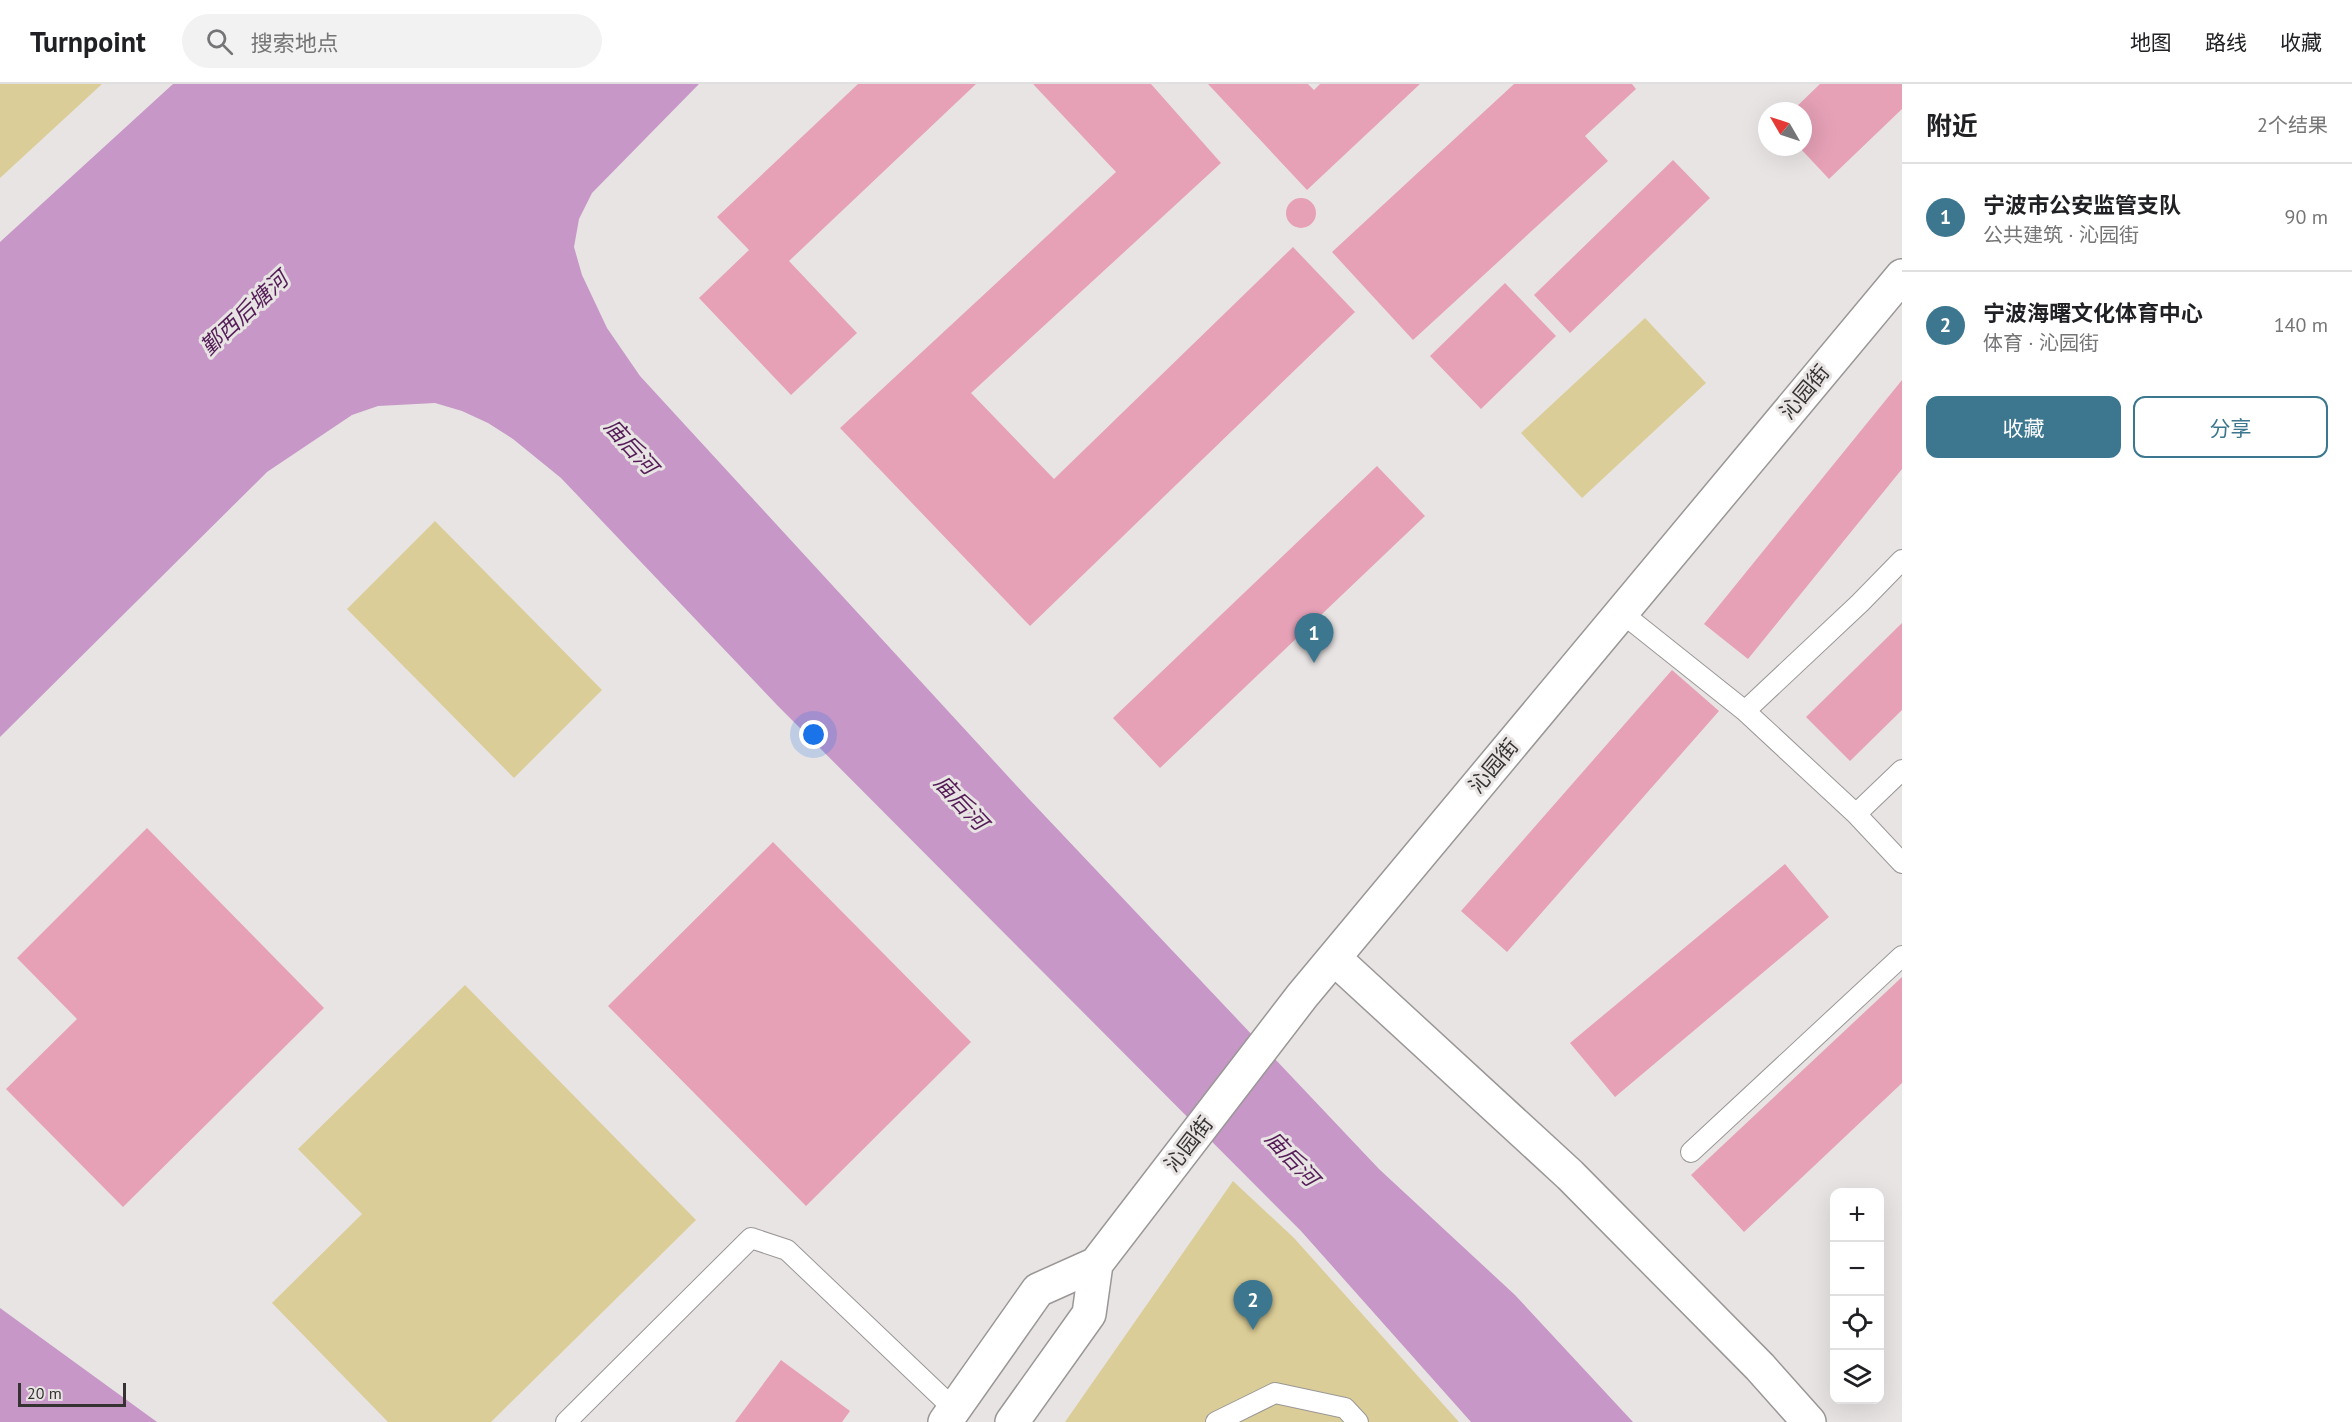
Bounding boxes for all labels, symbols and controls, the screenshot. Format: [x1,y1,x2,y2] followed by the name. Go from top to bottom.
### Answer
[182,14,602,68] search box
[30,23,146,60] text: Turnpoint
[203,25,236,58] icon: search
[251,29,339,57] text: 搜索地点
[2130,29,2172,56] text: 地图
[2205,29,2247,56] text: 路线
[2280,29,2322,56] text: 收藏
[1758,102,1812,156] north arrow
[1926,109,1978,142] text: 附近
[2257,112,2328,138] text: 2个结果
[1983,191,2181,219] text: 宁波市公安监管支队
[1940,204,1951,230] text: 1
[2285,204,2328,230] text: 90 m
[1983,222,2139,248] text: 公共建筑 · 沁园街
[194,263,297,361] water label: 鄞西后塘河
[1983,299,2203,327] text: 宁波海曙文化体育中心
[1940,312,1951,338] text: 2
[2274,312,2328,338] text: 140 m
[1983,330,2099,356] text: 体育 · 沁园街
[1774,359,1835,424] street label: 沁园街
[1926,396,2121,458] button: 收藏
[2133,396,2328,458] button: 分享
[599,412,666,483] water label: 庙后河
[1294,614,1334,663] pin: 1
[799,720,828,749] your location
[1463,733,1524,798] street label: 沁园街
[928,768,996,839] water label: 庙后河
[1159,1111,1219,1177] street label: 沁园街
[1259,1124,1327,1195] water label: 庙后河
[1830,1188,1884,1404] map controls
[1830,1188,1884,1242] button: +
[1830,1242,1884,1296] button: −
[1234,1280,1272,1330] pin: 2
[1830,1296,1884,1350] button: locate
[1830,1350,1884,1404] button: layers
[18,1380,126,1408] scale bar
[27,1383,62,1403] text: 20 m

